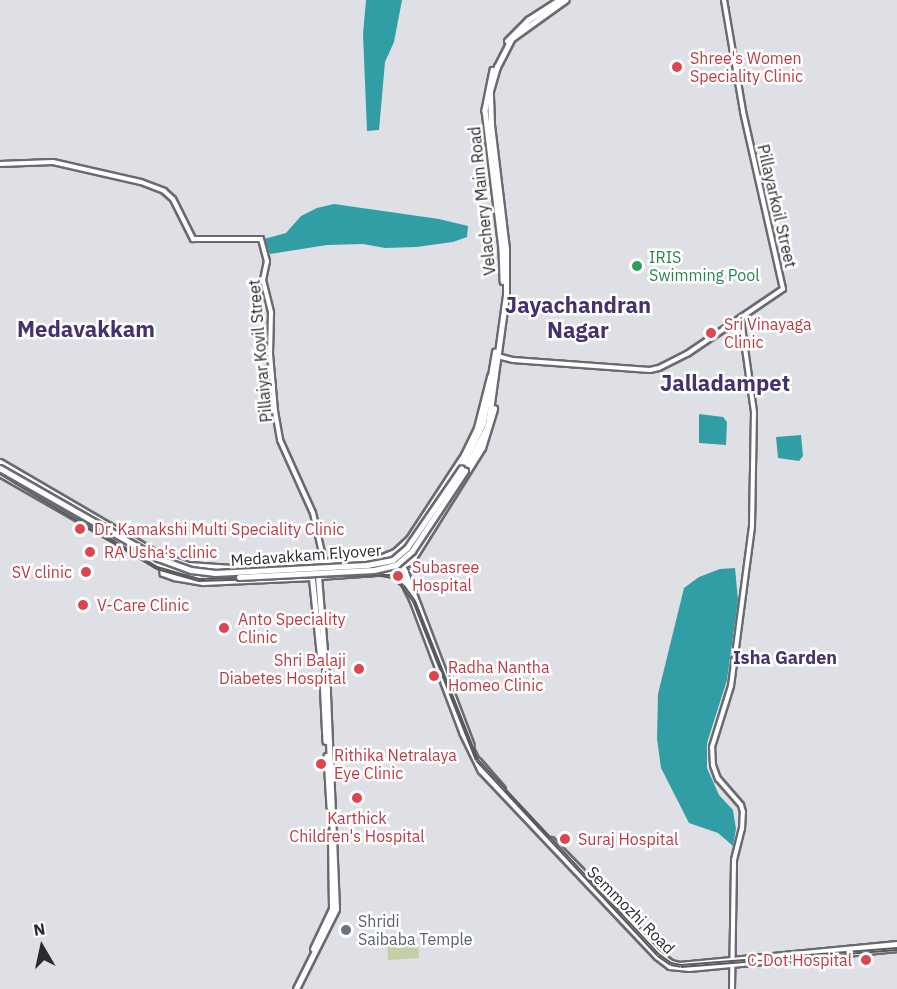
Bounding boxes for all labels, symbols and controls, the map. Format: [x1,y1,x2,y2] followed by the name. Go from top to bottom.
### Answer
[690,48,803,86] place label: Shree's Women Speciality Clinic
[668,58,686,76] marker: Shree's Women Speciality Clinic
[465,125,499,277] street label: Velachery Main Road
[753,142,801,270] street label: Pillayarkoil Street
[649,247,759,285] place label: IRIS Swimming Pool
[630,259,644,273] marker: IRIS Swimming Pool
[244,279,276,423] street label: Pillaiyar Kovil Street
[505,291,651,342] district label: Jayachandran Nagar
[724,314,811,352] place label: Sri Vinayaga Clinic
[17,316,155,342] district label: Medavakkam
[702,324,720,342] marker: Sri Vinayaga Clinic
[660,370,790,396] district label: Jalladampet
[94,519,344,539] place label: Dr. Kamakshi Multi Speciality Clinic
[71,520,89,538] marker: Dr. Kamakshi Multi Speciality Clinic
[230,540,382,570] street label: Medavakkam Flyover
[104,542,217,562] place label: RA Usha's clinic
[81,543,99,561] marker: RA Usha's clinic
[412,557,479,595] place label: Subasree Hospital
[12,562,72,582] place label: SV clinic
[77,563,95,581] marker: SV clinic
[389,567,407,585] marker: Subasree Hospital
[97,595,189,615] place label: V-Care Clinic
[74,596,92,614] marker: V-Care Clinic
[238,609,346,647] place label: Anto Speciality Clinic
[215,619,233,637] marker: Anto Speciality Clinic
[733,647,837,669] district label: Isha Garden
[219,650,346,688] place label: Shri Balaji Diabetes Hospital
[448,657,550,695] place label: Radha Nantha Homeo Clinic
[350,660,368,678] marker: Shri Balaji Diabetes Hospital
[425,667,443,685] marker: Radha Nantha Homeo Clinic
[334,745,457,783] place label: Rithika Netralaya Eye Clinic
[312,755,330,773] marker: Rithika Netralaya Eye Clinic
[348,789,366,807] marker: Karthick Children's Hospital
[289,808,425,846] place label: Karthick Children's Hospital
[578,829,678,849] place label: Suraj Hospital
[556,830,574,848] marker: Suraj Hospital
[583,862,679,958] street label: Semmozhi Road
[358,911,473,949] place label: Shridi Saibaba Temple
[12,917,72,977] north arrow
[32,918,46,940] text: N
[339,923,353,937] marker: Shridi Saibaba Temple
[747,950,852,970] place label: C-Dot Hospital
[857,951,875,969] marker: C-Dot Hospital

